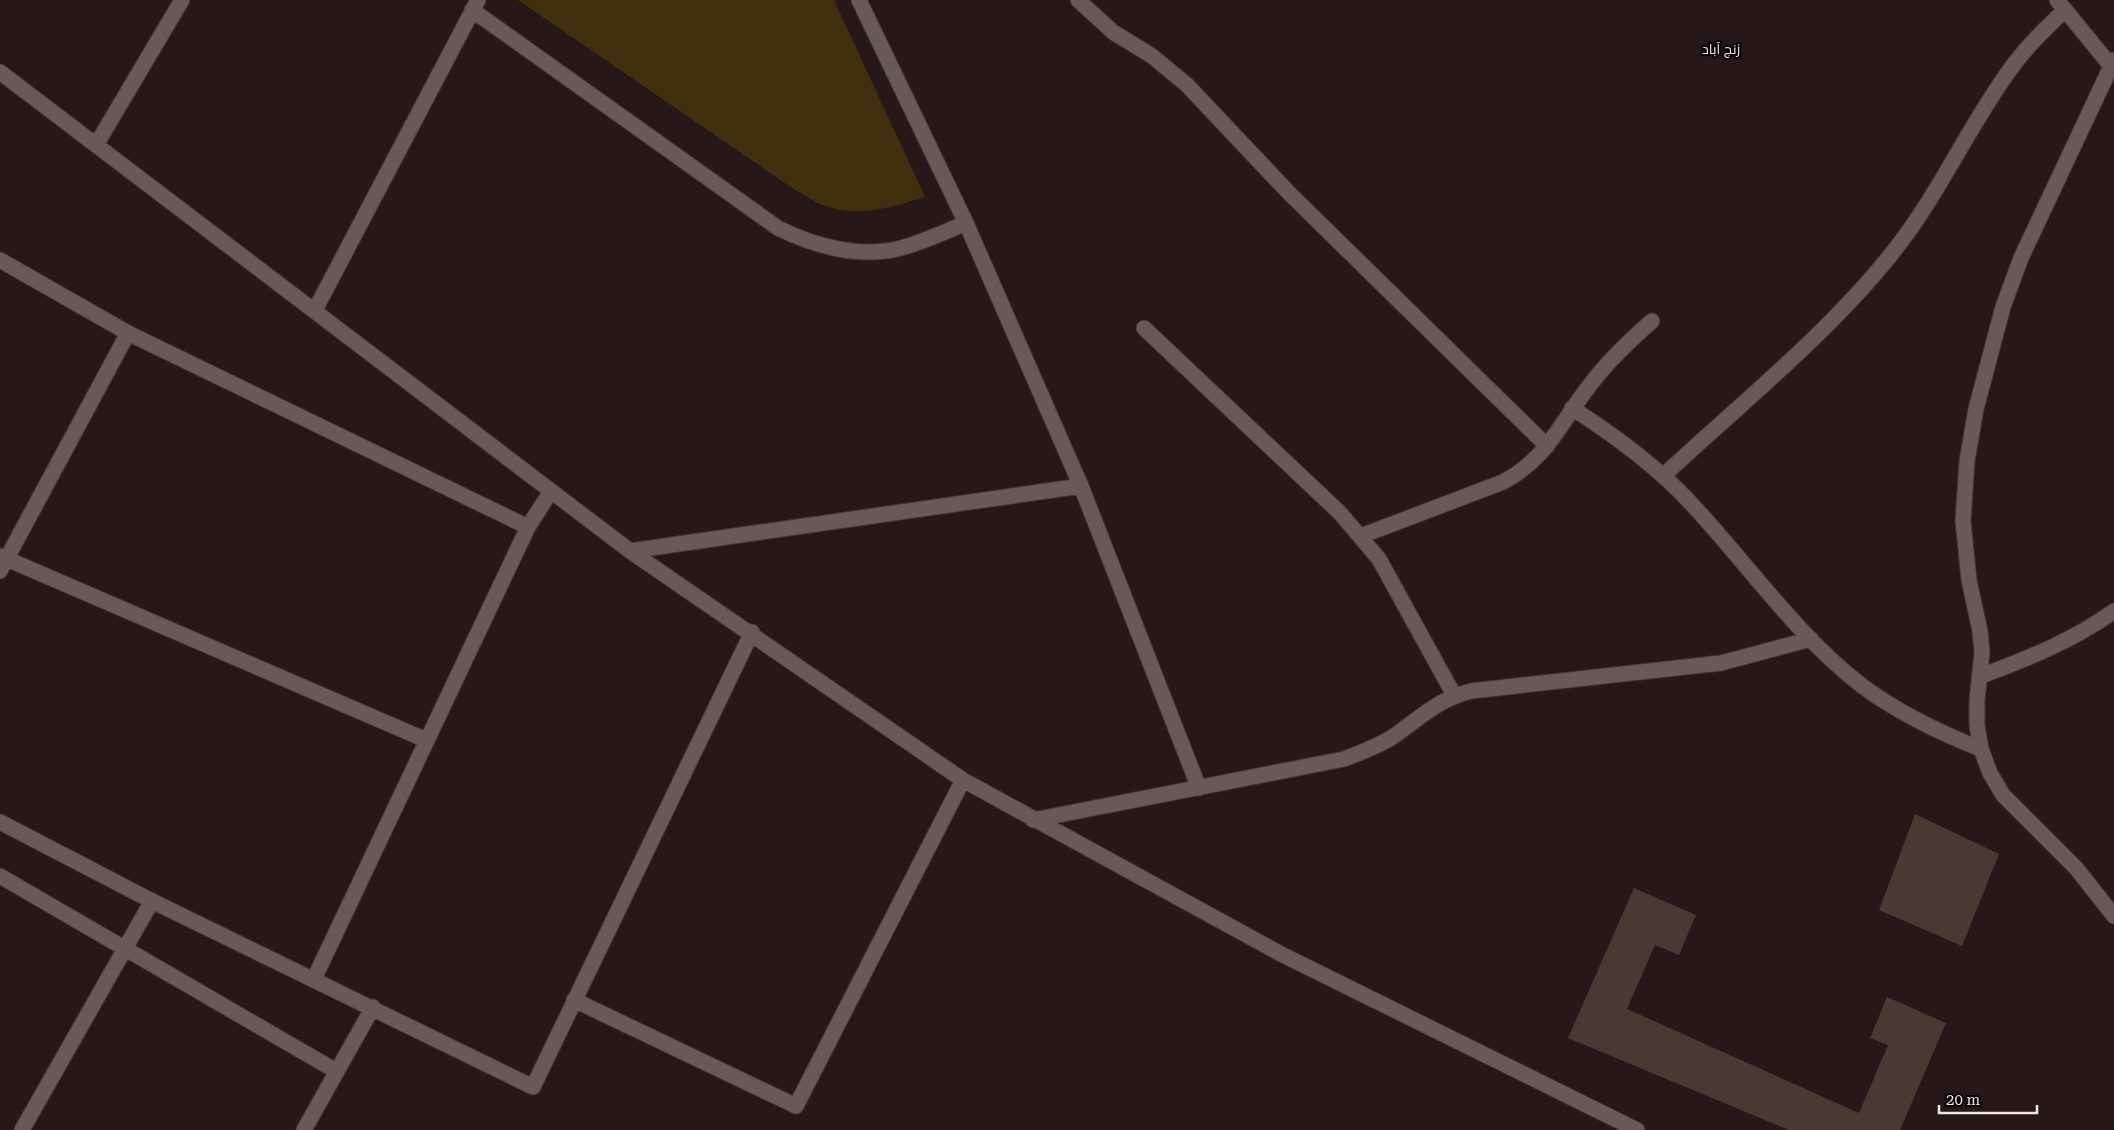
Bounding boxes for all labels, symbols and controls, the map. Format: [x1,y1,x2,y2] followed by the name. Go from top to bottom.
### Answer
[1702,41,1740,58] district label: زنج آباد
[1939,1082,2036,1114] scale bar
[1946,1091,1981,1109] text: 20 m

